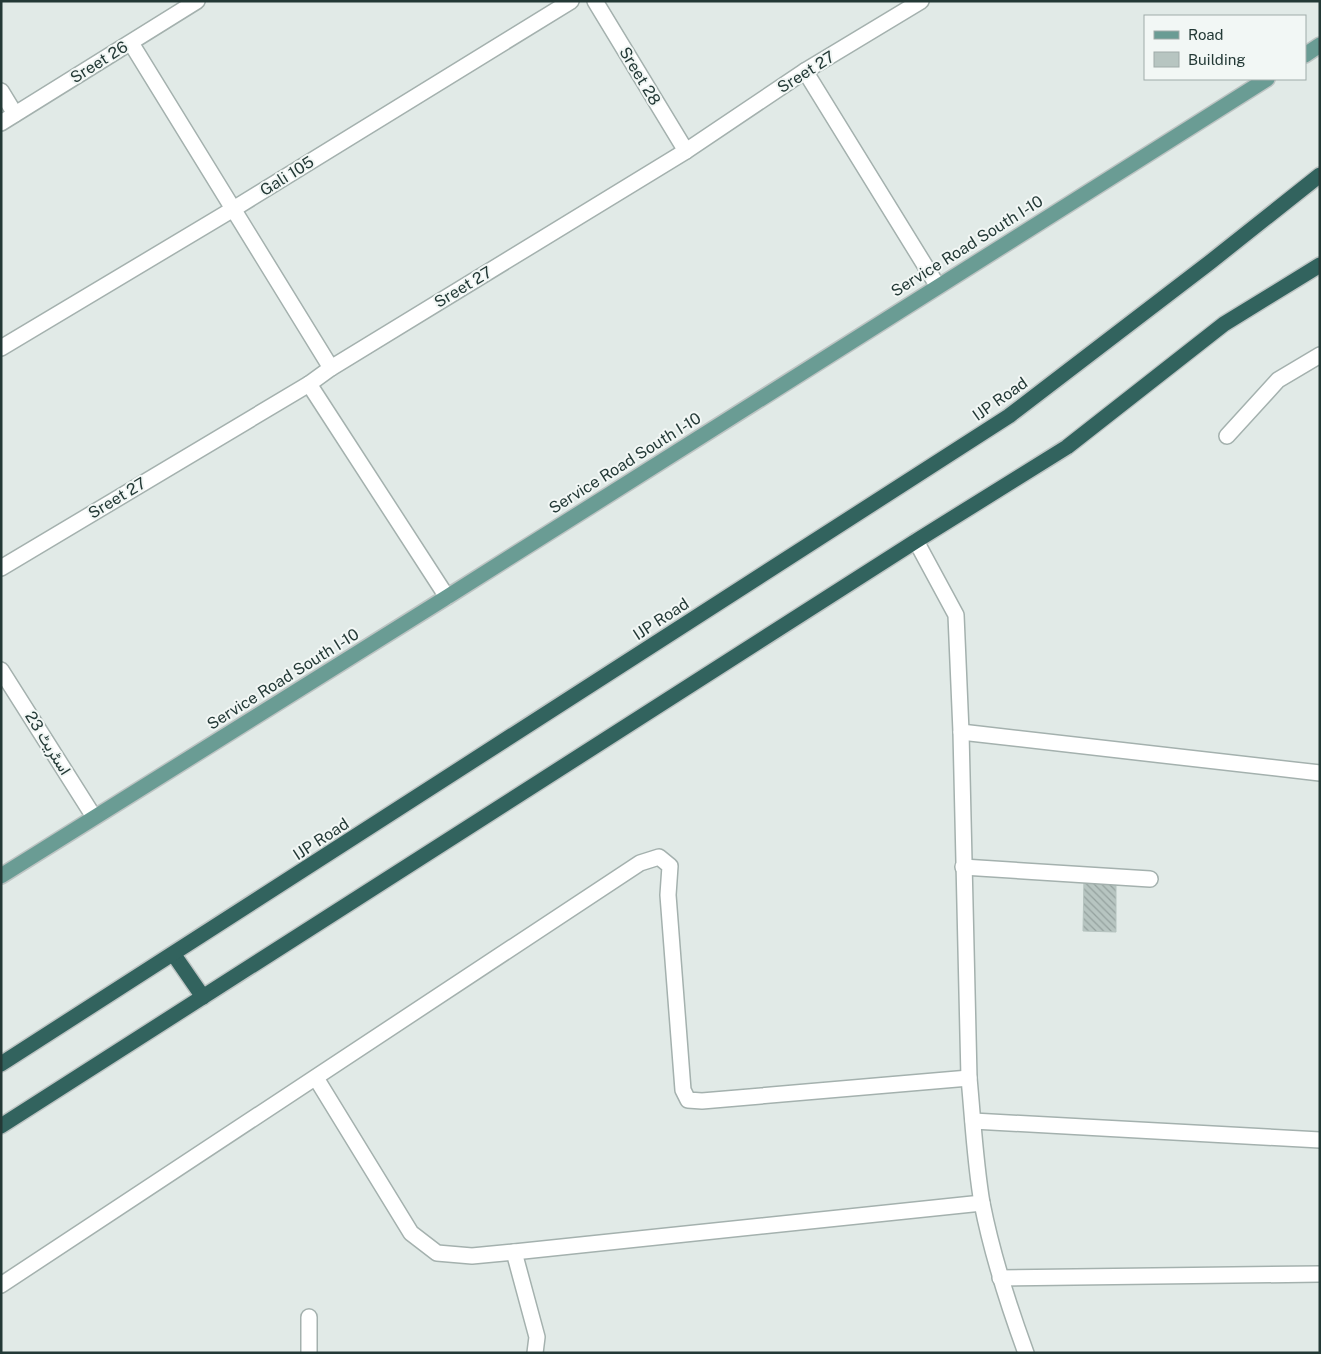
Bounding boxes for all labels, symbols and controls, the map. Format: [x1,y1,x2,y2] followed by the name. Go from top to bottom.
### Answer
[1144,15,1306,80] legend
[1188,26,1224,43] text: Road
[67,37,131,87] street label: Sreet 26
[615,43,665,109] street label: Sreet 28
[774,47,838,97] street label: Sreet 27
[1188,51,1246,68] text: Building
[257,152,317,200] street label: Gali 105
[888,191,1047,301] street label: Service Road South I-10
[431,262,495,312] street label: Sreet 27
[969,373,1031,425] street label: IJP Road
[546,408,705,518] street label: Service Road South I-10
[85,473,149,523] street label: Sreet 27
[630,594,692,644] street label: IJP Road
[204,624,363,734] street label: Service Road South I-10
[20,708,75,779] street label: اسٹریٹ 23
[290,814,352,864] street label: IJP Road

